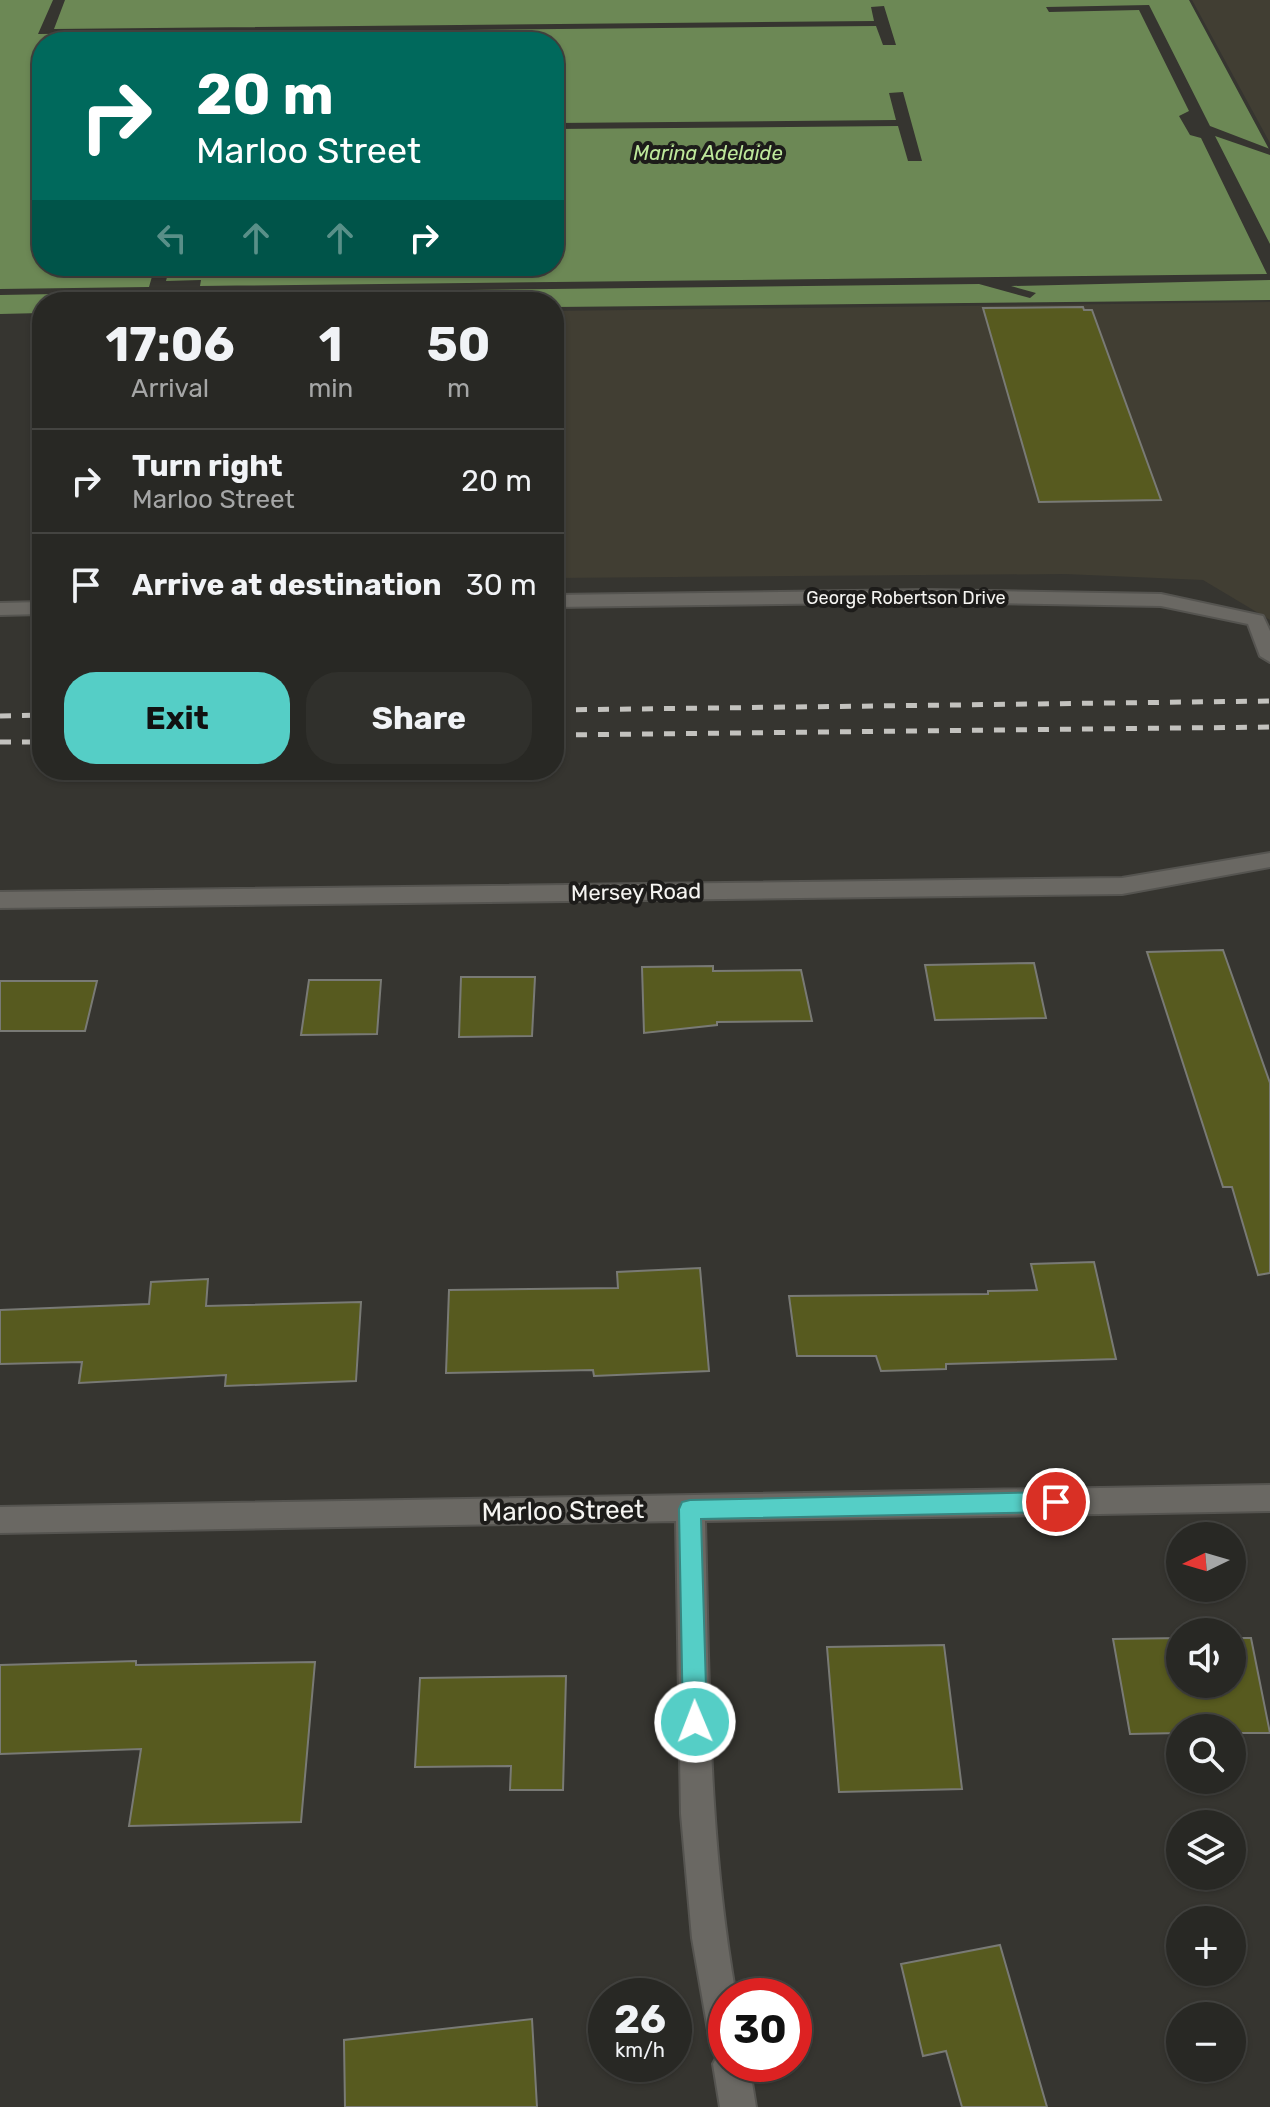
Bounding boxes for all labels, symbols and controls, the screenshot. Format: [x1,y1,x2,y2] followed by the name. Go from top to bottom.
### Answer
[196,62,334,128] text: 20 m
[64,64,168,168] icon: right
[196,129,421,172] text: Marloo Street
[633,141,783,165] water label: Marina Adelaide
[150,216,194,260] icon: left
[234,216,278,260] icon: ahead
[318,216,362,260] icon: ahead
[402,216,446,260] icon: right
[105,316,235,373] text: 17:06
[319,316,343,373] text: 1
[427,316,491,373] text: 50
[131,373,209,404] text: Arrival
[308,373,353,404] text: min
[447,373,470,404] text: m
[132,448,283,484] text: Turn right
[64,459,108,503] icon: right
[461,463,532,499] text: 20 m
[132,484,295,515] text: Marloo Street
[64,563,108,607] icon: arrive
[132,567,442,603] text: Arrive at destination
[466,567,537,603] text: 30 m
[806,587,1006,609] street label: George Robertson Drive
[64,672,290,764] button: Exit
[306,672,532,764] button: Share
[571,877,701,907] street label: Mersey Road
[1022,1468,1090,1536] pin
[1034,1480,1078,1524] icon: arrive
[481,1494,645,1528] street label: Marloo Street
[1166,1522,1246,1602] north arrow
[1166,1522,1246,2082] map controls
[1166,1618,1246,1698] button: sound
[653,1680,737,1764] position arrow
[1166,1714,1246,1794] button: search
[1166,1810,1246,1890] button: layers
[1166,1906,1246,1986] button: +
[708,1978,812,2082] speed limit sign: 30
[614,1996,666,2043] text: 26
[1166,2002,1246,2082] button: −
[615,2038,665,2062] text: km/h

